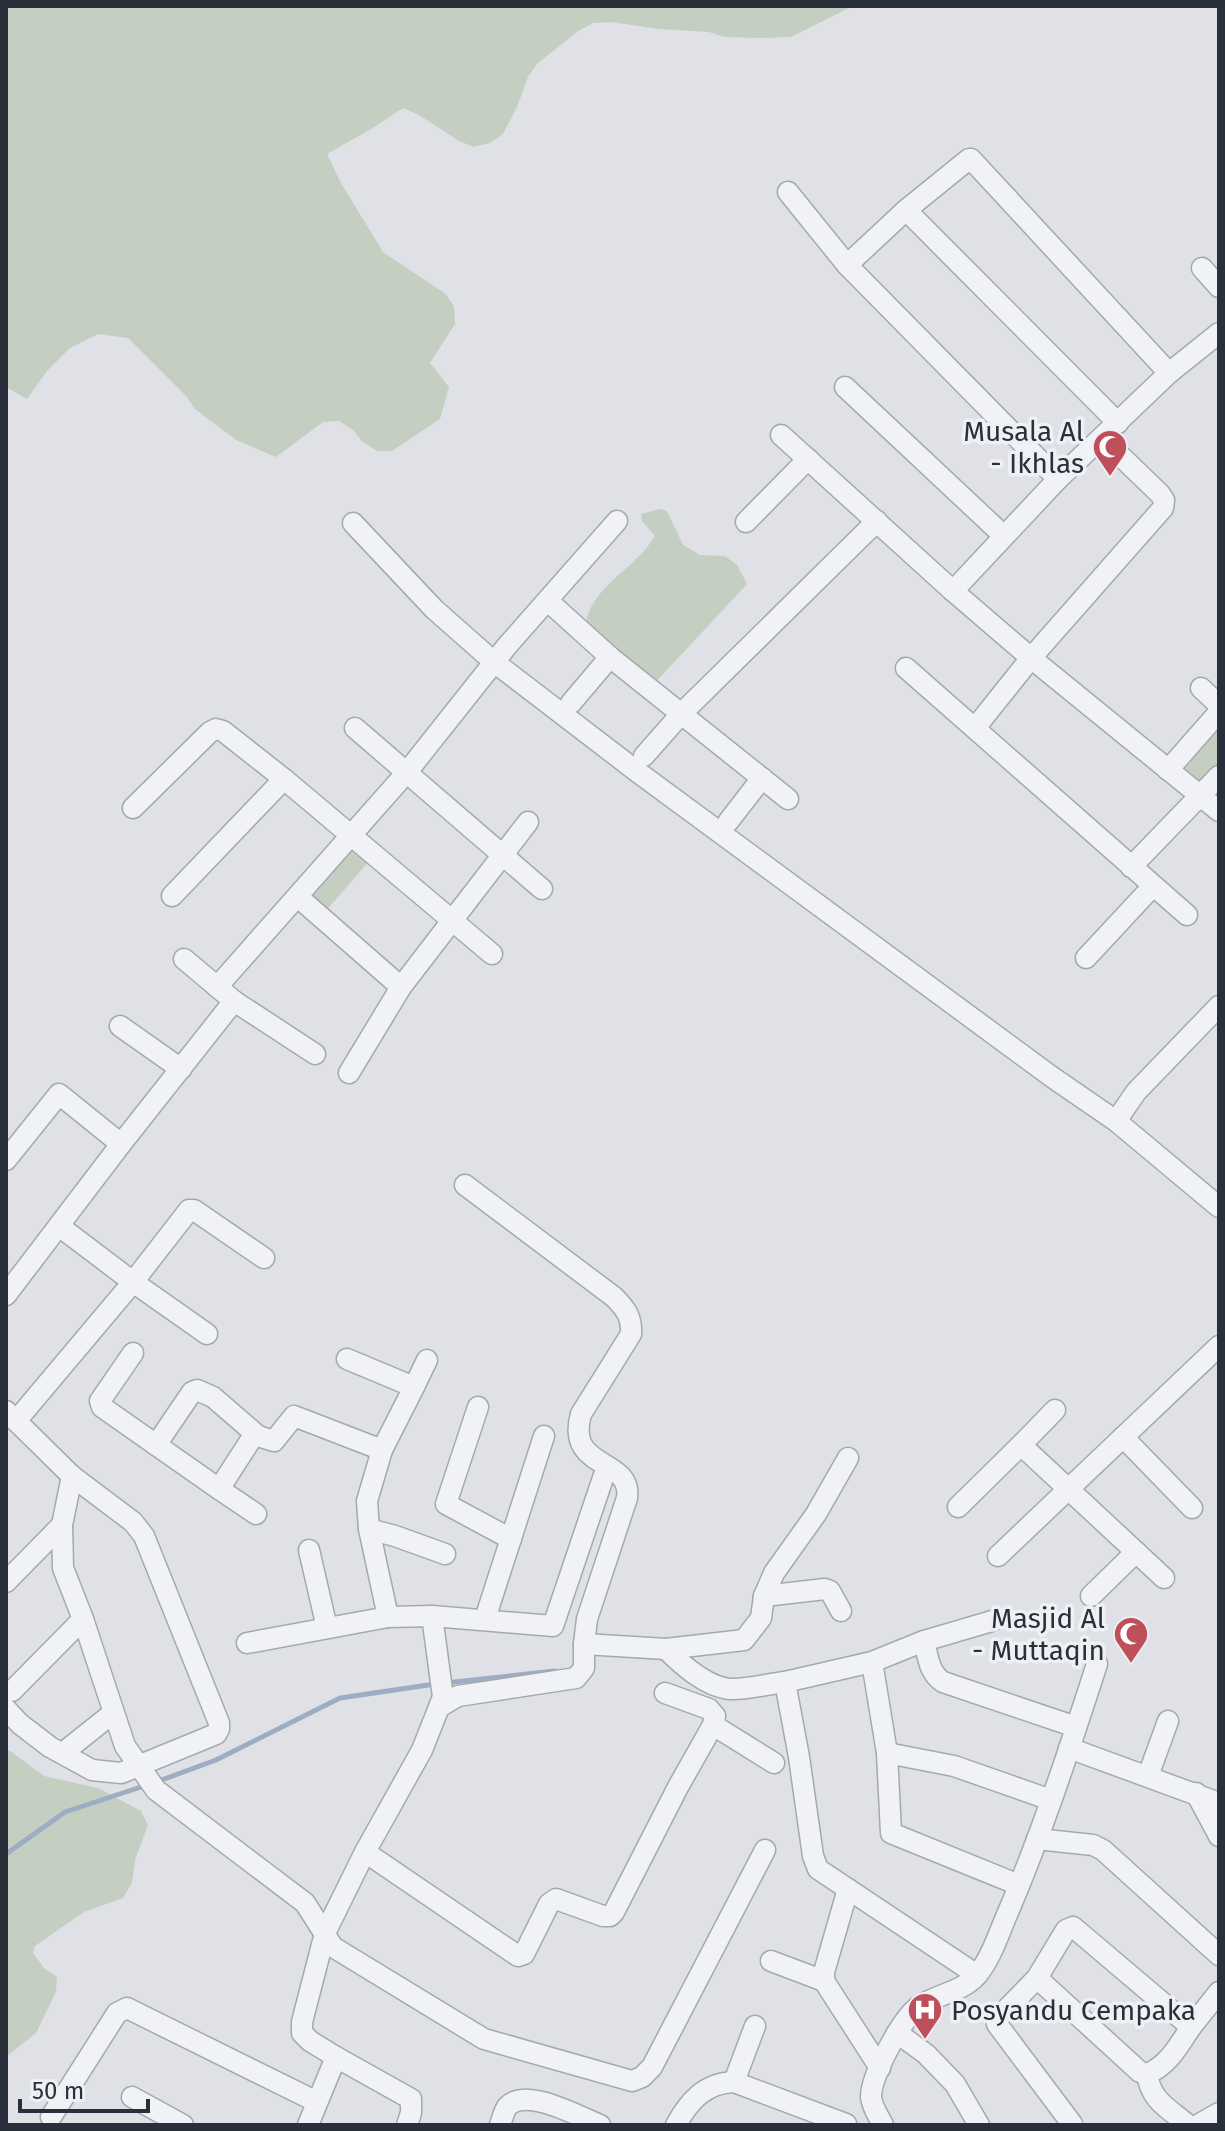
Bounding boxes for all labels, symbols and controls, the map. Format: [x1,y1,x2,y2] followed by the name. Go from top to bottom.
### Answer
[963,415,1084,480] place label: Musala Al - Ikhlas
[1091,428,1129,478] mosque icon: Musala Al - Ikhlas
[972,1602,1105,1667] place label: Masjid Al - Muttaqin
[1112,1615,1150,1665] mosque icon: Masjid Al - Muttaqin
[906,1991,944,2041] hospital icon: Posyandu Cempaka
[951,1994,1196,2027] place label: Posyandu Cempaka
[20,2063,148,2113] scale bar
[32,2077,84,2105] text: 50 m

